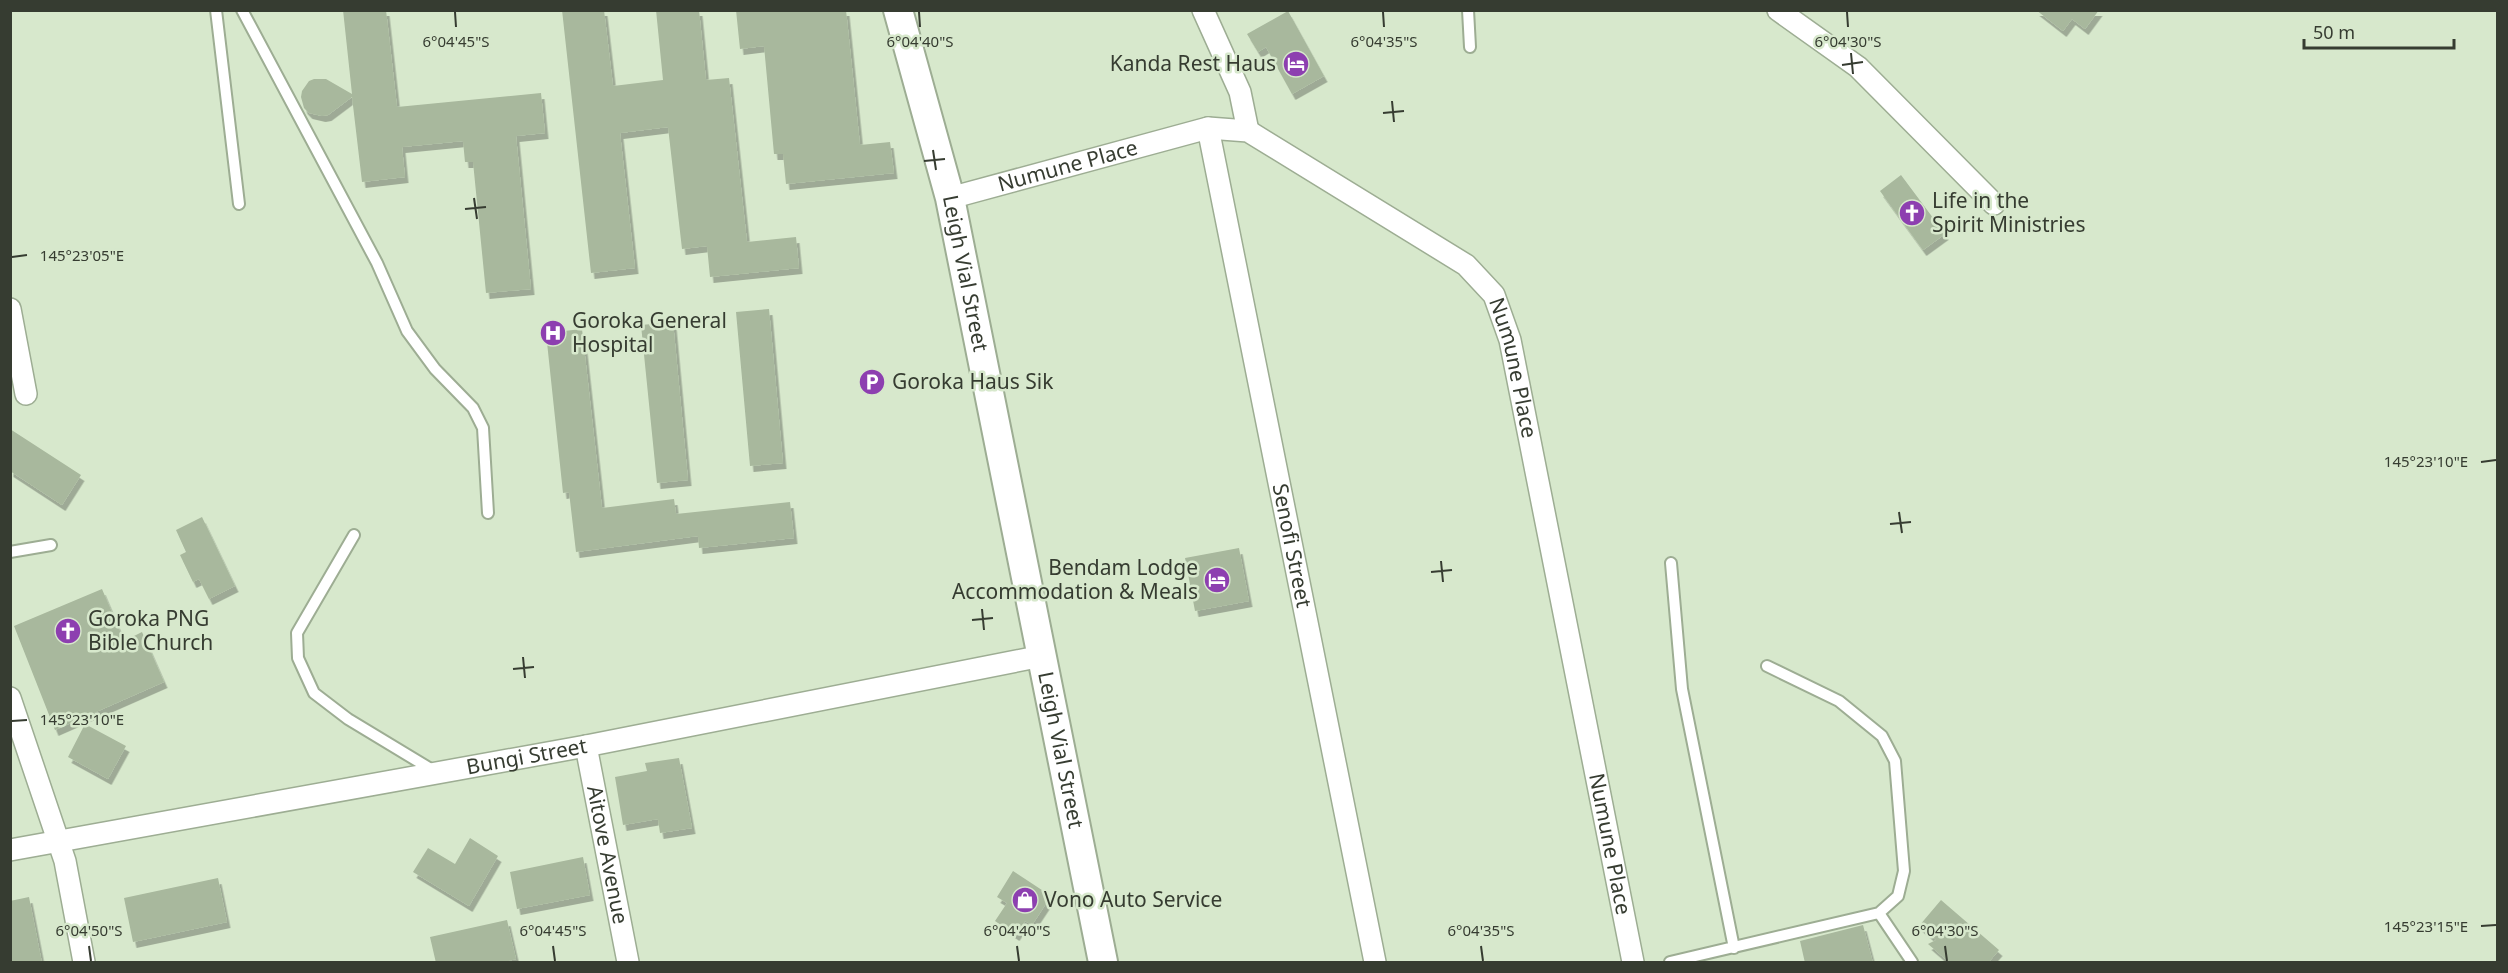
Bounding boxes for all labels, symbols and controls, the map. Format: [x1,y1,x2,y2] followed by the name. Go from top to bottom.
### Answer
[2304,12,2454,50] scale bar
[2313,20,2355,44] text: 50 m
[422,31,490,51] text: 6°04'45"S
[886,31,954,51] text: 6°04'40"S
[1350,31,1418,51] text: 6°04'35"S
[1814,31,1882,51] text: 6°04'30"S
[1110,49,1276,77] place label: Kanda Rest Haus
[1281,49,1311,79] hotel icon: Kanda Rest Haus
[994,133,1141,197] street label: Numune Place
[1932,186,2086,238] place label: Life in the Spirit Ministries
[937,193,996,354] street label: Leigh Vial Street
[1897,198,1927,228] church icon: Life in the Spirit Ministries
[40,245,124,265] text: 145°23'05"E
[1483,294,1544,440] street label: Numune Place
[572,306,727,358] place label: Goroka General Hospital
[538,318,568,348] hospital icon: Goroka General Hospital
[857,367,887,397] parking icon: Goroka Haus Sik
[892,367,1054,395] place label: Goroka Haus Sik
[2384,451,2468,471] text: 145°23'10"E
[1267,481,1319,610] street label: Senofi Street
[952,553,1198,605] place label: Bendam Lodge Accommodation & Meals
[1202,565,1232,595] hotel icon: Bendam Lodge Accommodation & Meals
[88,604,213,656] place label: Goroka PNG Bible Church
[53,616,83,646] church icon: Goroka PNG Bible Church
[1032,669,1091,831] street label: Leigh Vial Street
[40,709,124,729] text: 145°23'10"E
[464,731,589,780] street label: Bungi Street
[1583,771,1638,917] street label: Numune Place
[581,783,635,926] street label: Aitove Avenue
[1010,885,1040,915] shop icon: Vono Auto Service
[1044,885,1222,913] place label: Vono Auto Service
[2384,916,2468,936] text: 145°23'15"E
[55,920,123,940] text: 6°04'50"S
[519,920,587,940] text: 6°04'45"S
[983,920,1051,940] text: 6°04'40"S
[1447,920,1515,940] text: 6°04'35"S
[1911,920,1979,940] text: 6°04'30"S

